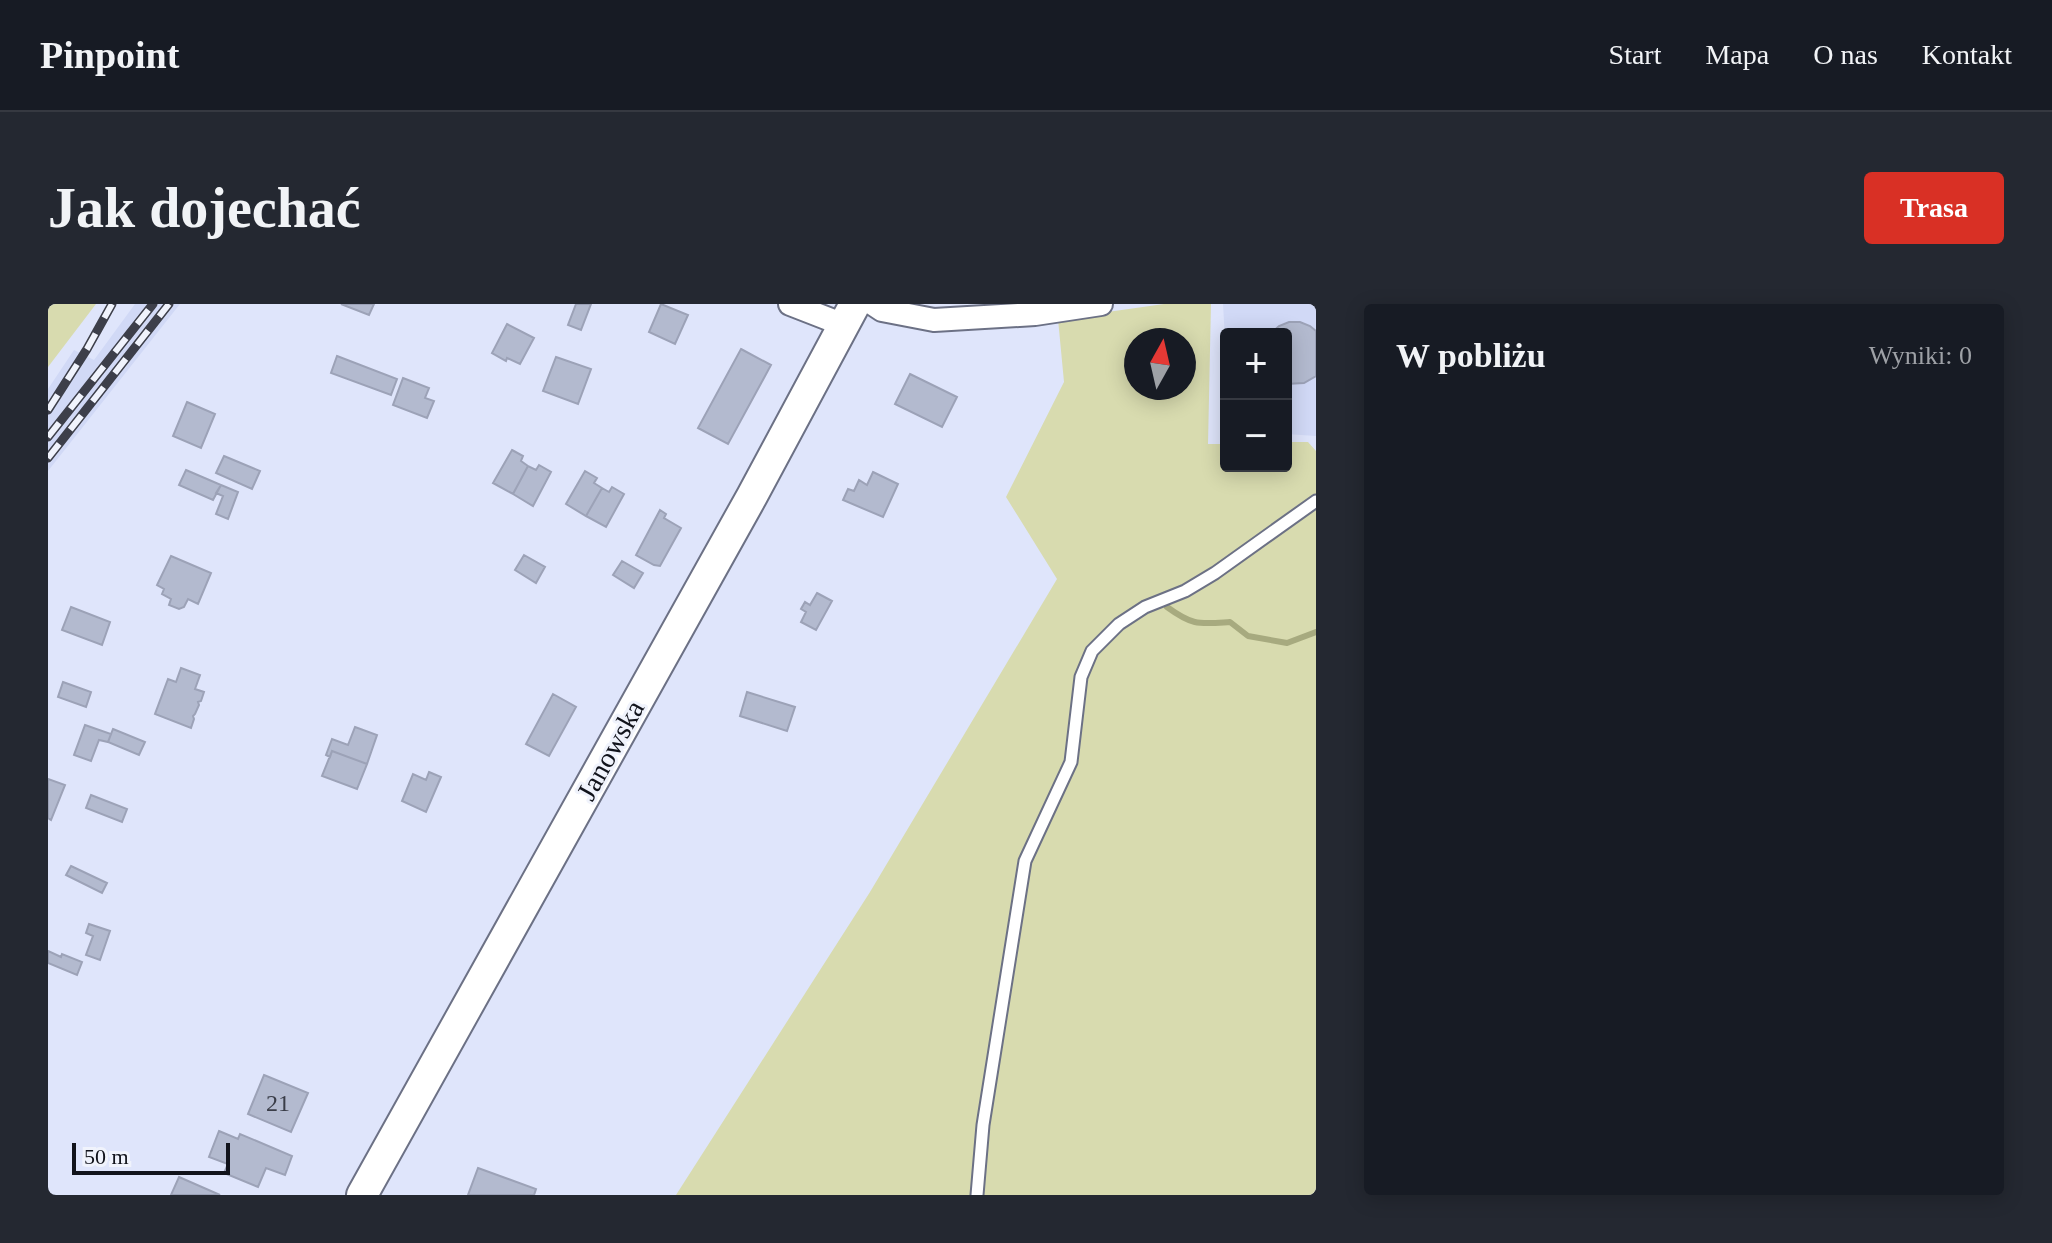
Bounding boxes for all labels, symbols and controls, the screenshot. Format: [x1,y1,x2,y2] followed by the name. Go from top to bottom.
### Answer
[40,34,179,76] text: Pinpoint
[1609,39,1661,70] text: Start
[1705,39,1769,70] text: Mapa
[1813,39,1878,70] text: O nas
[1922,39,2012,70] text: Kontakt
[1864,172,2004,244] button: Trasa
[48,177,361,239] text: Jak dojechać
[1124,328,1196,400] north arrow
[1220,328,1292,472] map controls
[1220,328,1292,400] button: +
[1396,337,1546,374] text: W pobliżu
[1869,341,1972,370] text: Wyniki: 0
[1220,400,1292,472] button: −
[570,695,651,805] street label: Janowska
[266,1090,290,1116] house number: 21
[72,1139,230,1175] scale bar
[84,1144,129,1169] text: 50 m

